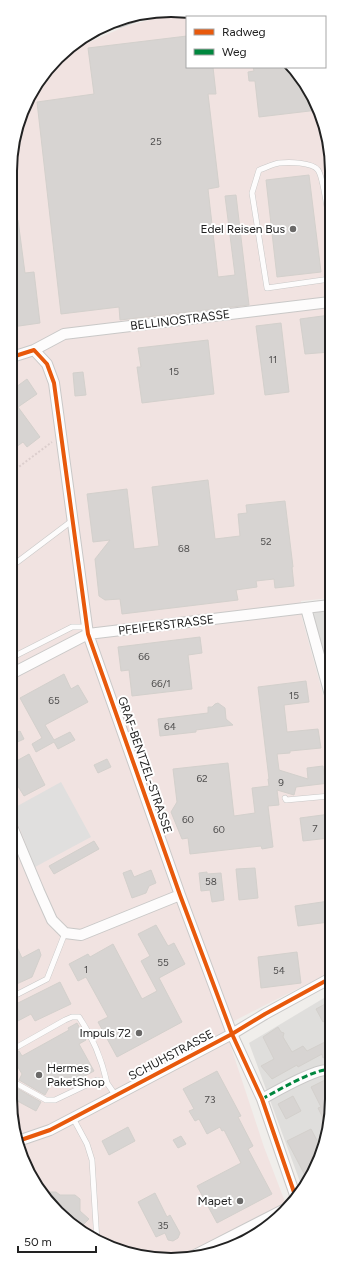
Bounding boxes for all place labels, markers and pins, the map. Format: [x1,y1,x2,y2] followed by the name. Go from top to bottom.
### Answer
[200,222,285,236] place label: Edel Reisen Bus
[288,224,298,234] marker: Edel Reisen Bus
[79,1026,131,1040] place label: Impuls 72
[134,1028,144,1038] marker: Impuls 72
[47,1061,105,1089] place label: Hermes PaketShop
[34,1070,44,1080] marker: Hermes PaketShop
[198,1194,232,1208] place label: Mapet
[235,1196,245,1206] marker: Mapet

